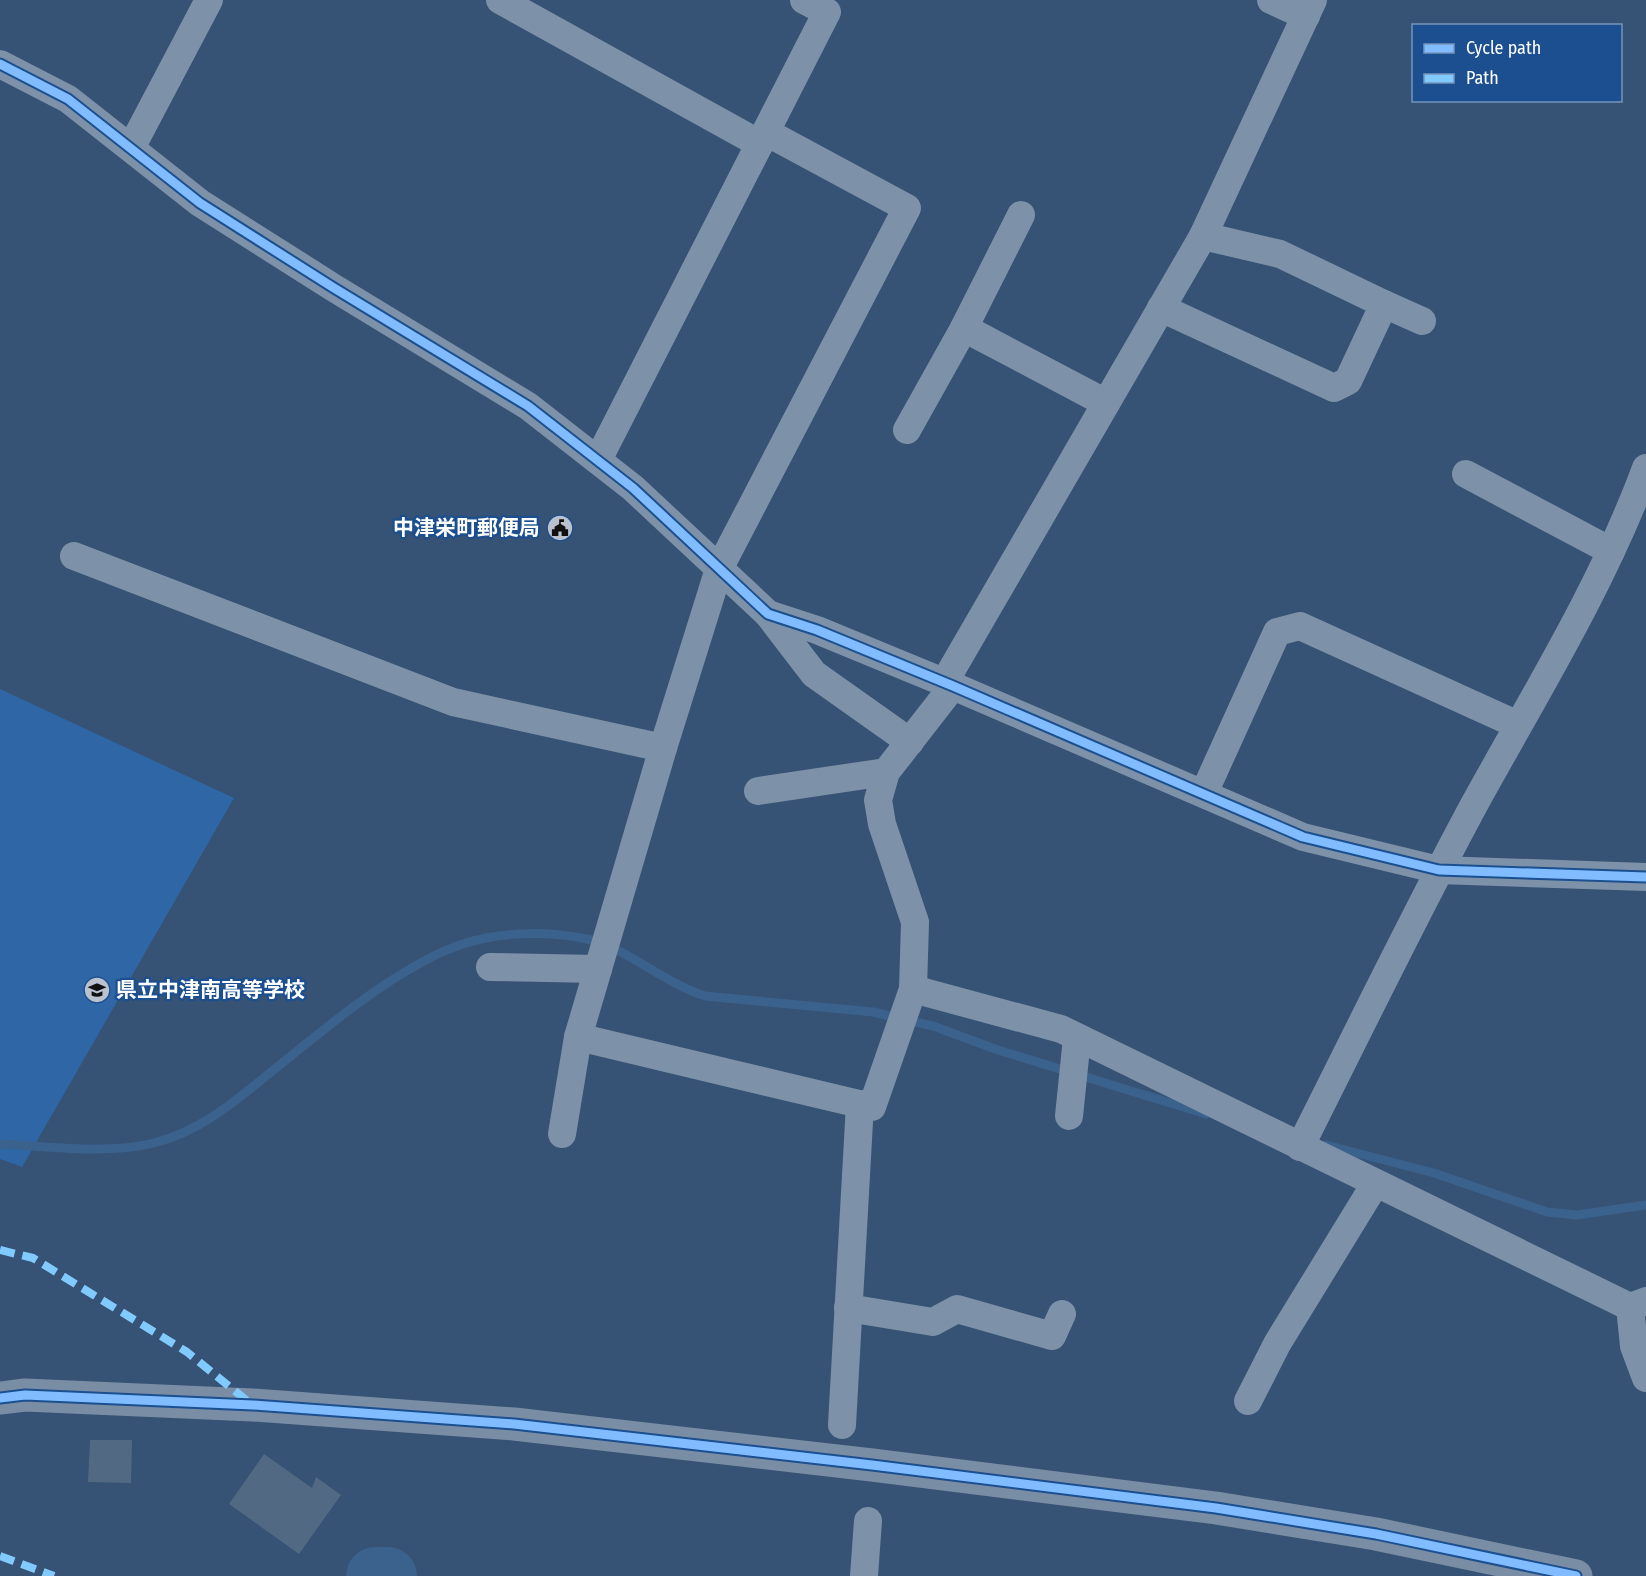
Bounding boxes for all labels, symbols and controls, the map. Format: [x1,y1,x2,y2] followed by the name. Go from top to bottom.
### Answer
[1412,24,1622,102] legend
[1466,37,1541,59] text: Cycle path
[1466,67,1499,89] text: Path
[545,513,575,543] public building icon: 中津栄町郵便局
[393,515,540,541] place label: 中津栄町郵便局
[82,975,112,1005] school or university icon: 県立中津南高等学校
[116,977,305,1003] place label: 県立中津南高等学校

